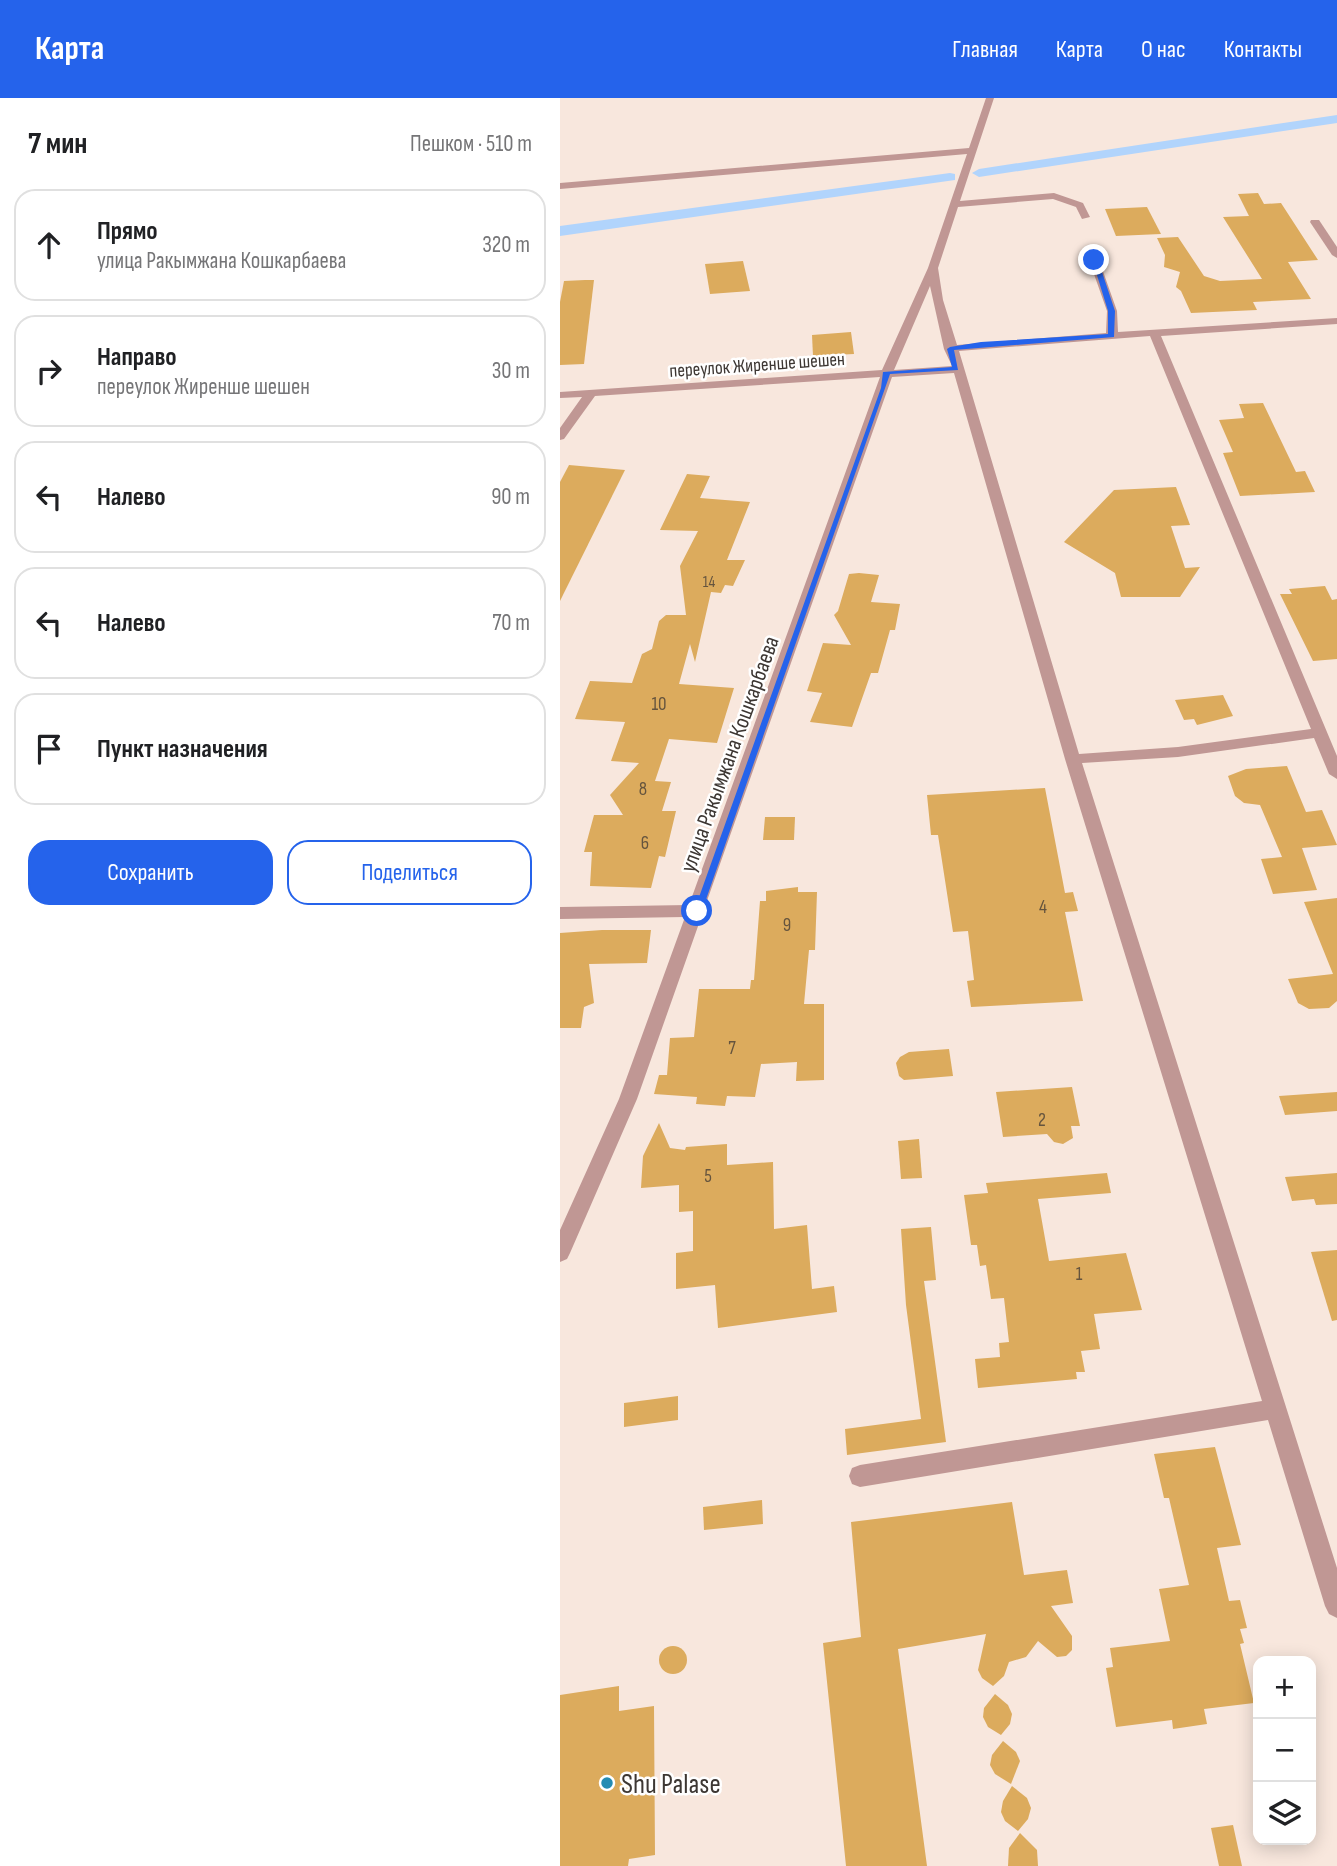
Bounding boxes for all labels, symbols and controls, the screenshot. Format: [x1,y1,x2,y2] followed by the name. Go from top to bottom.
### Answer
[35,29,104,69] text: Карта
[952,35,1018,64] text: Главная
[1056,35,1103,64] text: Карта
[1141,35,1186,64] text: О нас
[1224,35,1302,64] text: Контакты
[28,126,87,162] text: 7 мин
[410,130,532,158] text: Пешком · 510 m
[97,216,158,247] text: Прямо
[30,226,68,264] icon: ahead
[482,231,530,259] text: 320 m
[1078,244,1109,275] route end
[97,247,346,275] text: улица Ракымжана Кошкарбаева
[97,342,176,373] text: Направо
[669,348,846,383] street label: переулок Жиренше шешен
[30,352,68,390] icon: right
[492,357,530,385] text: 30 m
[97,373,310,401] text: переулок Жиренше шешен
[30,478,68,516] icon: left
[97,482,166,513] text: Налево
[491,483,530,511] text: 90 m
[703,573,715,592] house number: 14
[30,604,68,642] icon: left
[97,608,166,639] text: Налево
[492,609,530,637] text: 70 m
[674,632,786,876] street label: улица Ракымжана Кошкарбаева
[651,693,667,716] house number: 10
[30,730,68,768] icon: arrive
[97,734,268,765] text: Пункт назначения
[639,778,647,801] house number: 8
[641,832,649,855] house number: 6
[28,840,273,905] button: Сохранить
[287,840,532,905] button: Поделиться
[681,895,712,926] route start
[1039,896,1047,919] house number: 4
[783,914,791,937] house number: 9
[728,1037,736,1060] house number: 7
[1038,1109,1046,1132] house number: 2
[704,1165,712,1188] house number: 5
[1076,1263,1083,1286] house number: 1
[1253,1656,1316,1845] map controls
[1253,1656,1316,1719] button: +
[1253,1719,1316,1782] button: −
[621,1768,721,1801] place label: Shu Palase
[599,1775,615,1791] marker: Shu Palase
[1253,1782,1316,1845] button: layers

